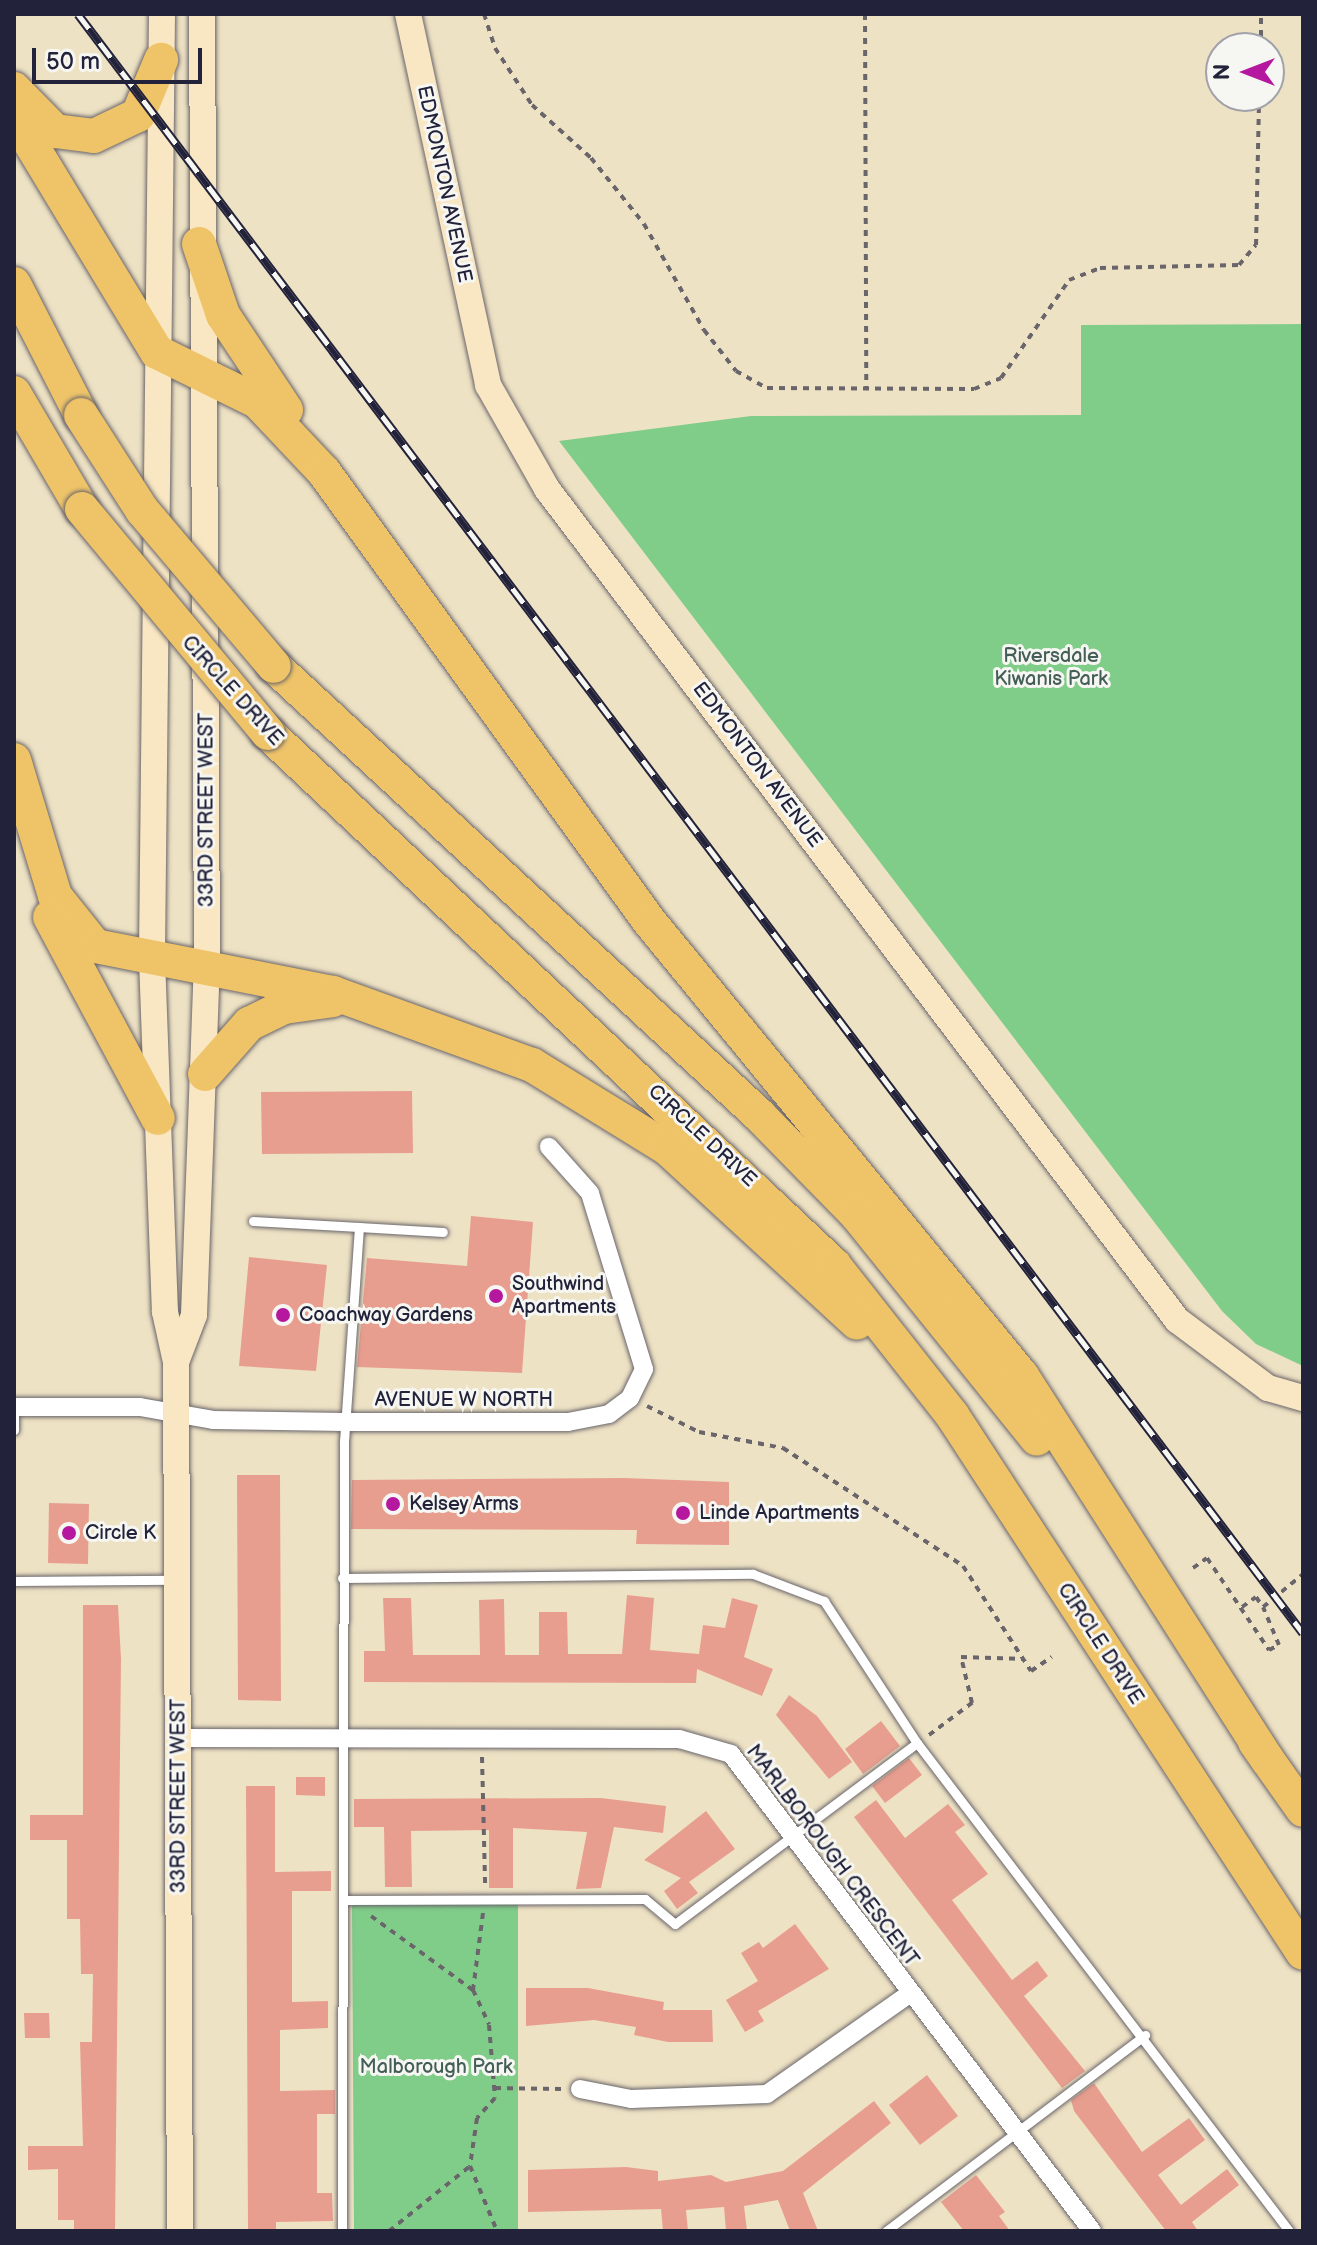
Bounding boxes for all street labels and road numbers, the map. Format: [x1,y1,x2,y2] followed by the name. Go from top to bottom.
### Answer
[411,83,477,285] street label: EDMONTON AVENUE
[176,631,288,751] street label: CIRCLE DRIVE
[687,678,827,852] street label: EDMONTON AVENUE
[195,712,219,908] street label: 33RD STREET WEST
[643,1080,761,1192] street label: CIRCLE DRIVE
[374,1388,554,1412] street label: AVENUE W NORTH
[1052,1579,1148,1709] street label: CIRCLE DRIVE
[167,1698,191,1894] street label: 33RD STREET WEST
[741,1740,923,1972] street label: MARLBOROUGH CRESCENT

